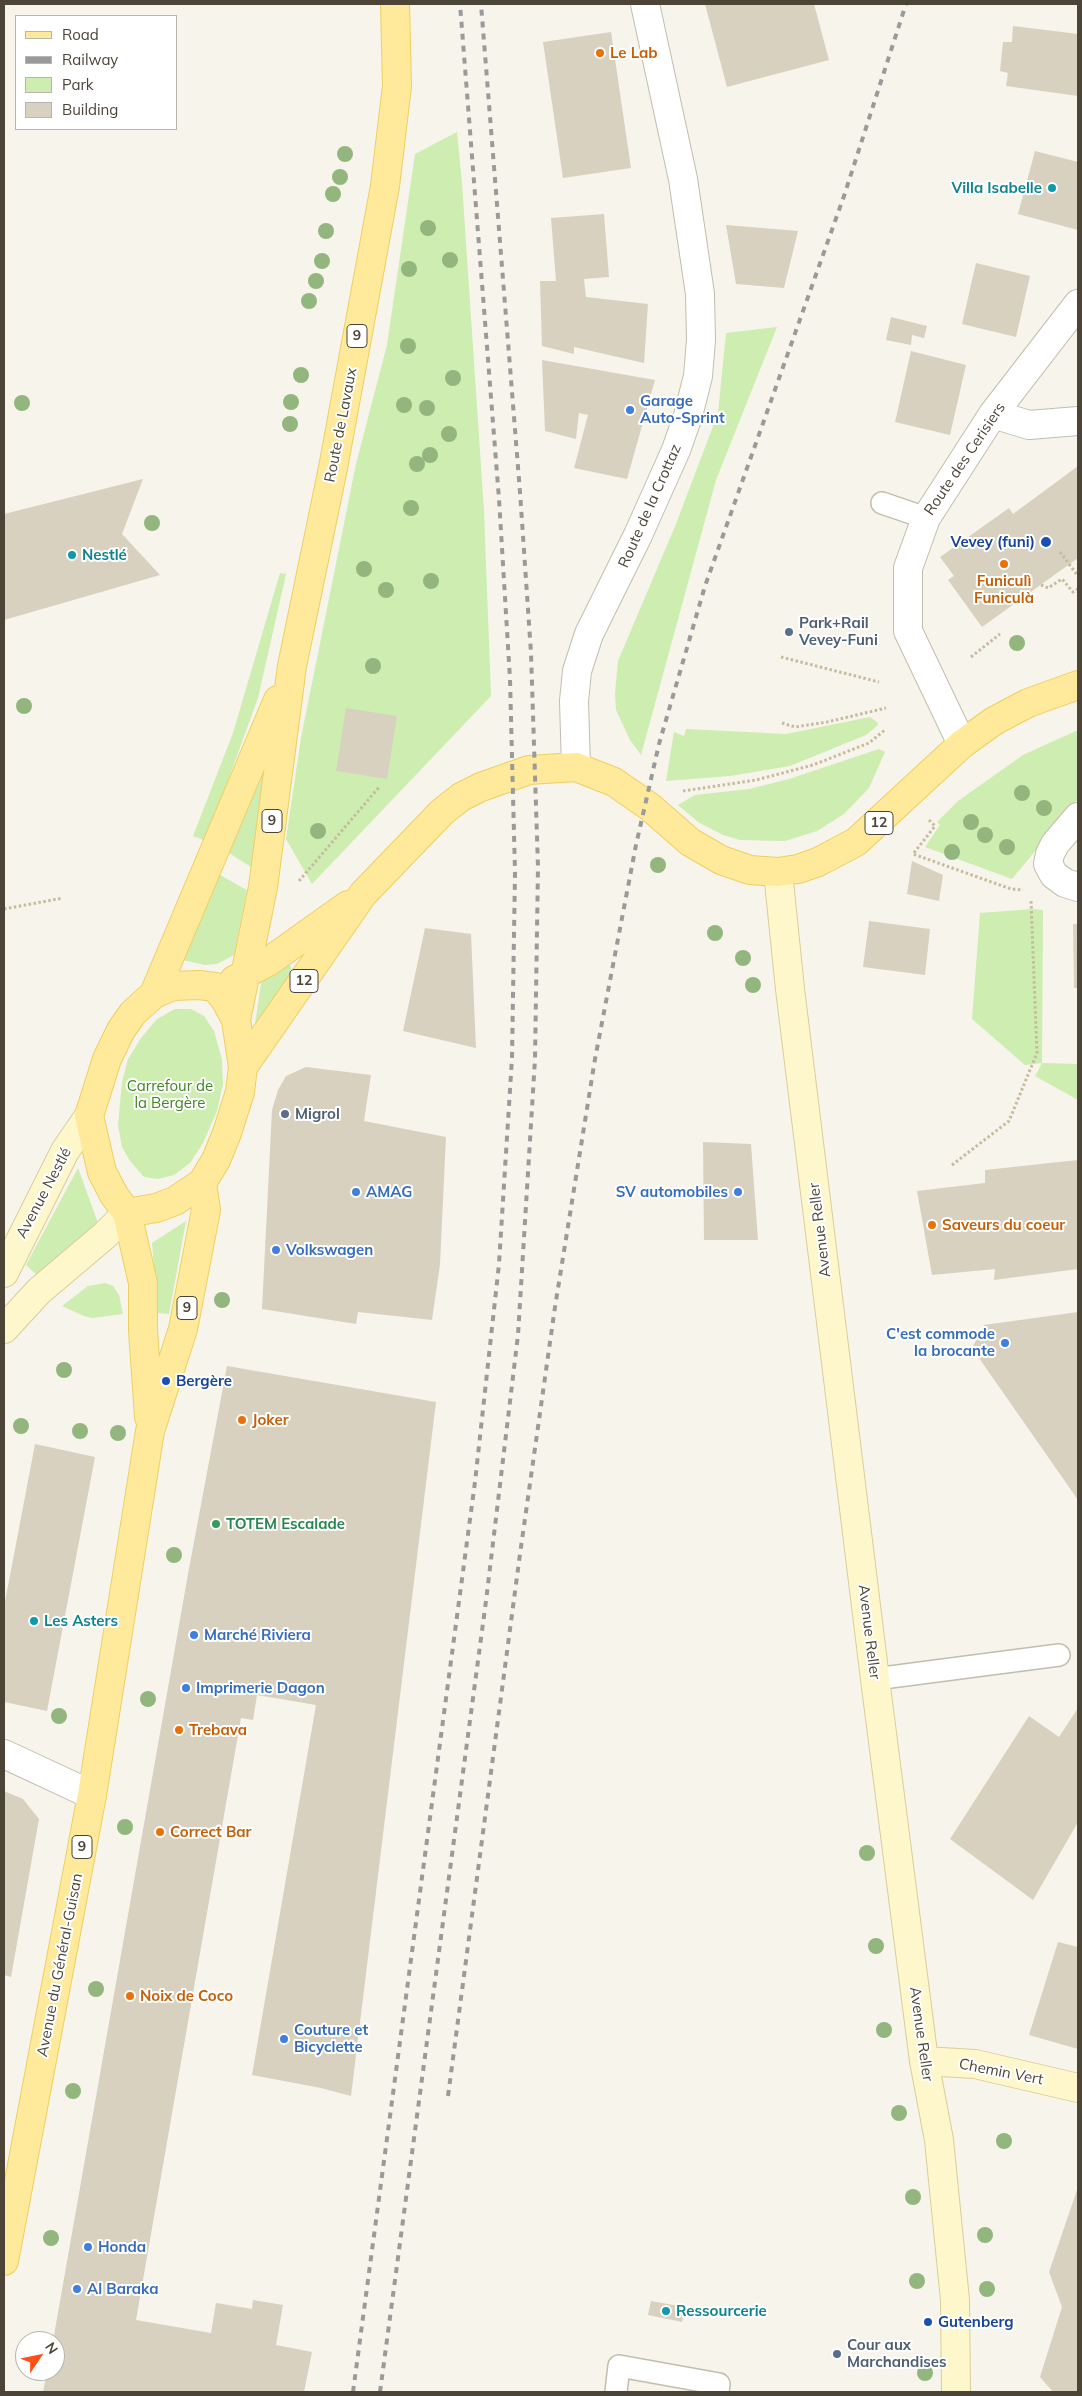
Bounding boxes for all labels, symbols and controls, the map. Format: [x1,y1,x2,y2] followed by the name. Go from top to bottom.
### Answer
[15,15,178,130] legend
[62,25,99,44] text: Road
[610,44,658,62] place label: Le Lab
[594,47,606,59] marker: Le Lab
[62,50,118,69] text: Railway
[62,75,94,94] text: Park
[62,100,118,119] text: Building
[951,179,1042,197] place label: Villa Isabelle
[1046,182,1058,194] marker: Villa Isabelle
[347,324,367,348] road number: 9
[321,366,361,484] street label: Route de Lavaux
[640,392,725,427] place label: Garage Auto-Sprint
[921,399,1009,519] street label: Route des Cerisiers
[624,404,636,416] marker: Garage Auto-Sprint
[615,441,685,571] street label: Route de la Crottaz
[951,533,1035,551] place label: Vevey (funi)
[1039,535,1053,549] marker: Vevey (funi)
[82,546,127,564] place label: Nestlé
[66,549,78,561] marker: Nestlé
[998,558,1010,570] marker: Funiculì Funiculà
[974,572,1034,607] place label: Funiculì Funiculà
[799,614,878,649] place label: Park+Rail Vevey-Funi
[783,626,795,638] marker: Park+Rail Vevey-Funi
[262,809,282,832] road number: 9
[865,811,893,834] road number: 12
[290,969,318,992] road number: 12
[127,1077,213,1112] park label: Carrefour de la Bergère
[295,1105,340,1123] place label: Migrol
[279,1108,291,1120] marker: Migrol
[13,1145,75,1241] street label: Avenue Nestlé
[805,1182,835,1278] street label: Avenue Reller
[366,1183,412,1201] place label: AMAG
[616,1183,728,1201] place label: SV automobiles
[350,1186,362,1198] marker: AMAG
[732,1186,744,1198] marker: SV automobiles
[942,1216,1065,1234] place label: Saveurs du coeur
[926,1219,938,1231] marker: Saveurs du coeur
[286,1241,373,1259] place label: Volkswagen
[270,1244,282,1256] marker: Volkswagen
[177,1296,197,1320] road number: 9
[886,1325,995,1360] place label: C'est commode la brocante
[999,1337,1011,1349] marker: C'est commode la brocante
[176,1372,232,1390] place label: Bergère
[160,1375,172,1387] marker: Bergère
[252,1411,289,1429] place label: Joker
[236,1414,248,1426] marker: Joker
[226,1515,345,1533] place label: TOTEM Escalade
[210,1518,222,1530] marker: TOTEM Escalade
[854,1584,884,1680] street label: Avenue Reller
[44,1612,118,1630] place label: Les Asters
[28,1615,40,1627] marker: Les Asters
[204,1626,311,1644] place label: Marché Riviera
[188,1629,200,1641] marker: Marché Riviera
[196,1679,325,1697] place label: Imprimerie Dagon
[180,1682,192,1694] marker: Imprimerie Dagon
[189,1721,247,1739] place label: Trebava
[173,1724,185,1736] marker: Trebava
[170,1823,251,1841] place label: Correct Bar
[154,1826,166,1838] marker: Correct Bar
[72,1835,92,1858] road number: 9
[33,1872,87,2058] street label: Avenue du Général-Guisan
[905,1986,937,2082] street label: Avenue Reller
[140,1987,233,2005] place label: Noix de Coco
[124,1990,136,2002] marker: Noix de Coco
[294,2021,368,2056] place label: Couture et Bicyclette
[278,2033,290,2045] marker: Couture et Bicyclette
[957,2055,1045,2089] street label: Chemin Vert
[98,2238,146,2256] place label: Honda
[82,2241,94,2253] marker: Honda
[87,2280,159,2298] place label: Al Baraka
[71,2283,83,2295] marker: Al Baraka
[676,2302,767,2320] place label: Ressourcerie
[660,2305,672,2317] marker: Ressourcerie
[938,2313,1014,2331] place label: Gutenberg
[922,2316,934,2328] marker: Gutenberg
[15,2331,65,2381] north arrow
[847,2336,947,2371] place label: Cour aux Marchandises
[41,2339,62,2358] text: N
[831,2348,843,2360] marker: Cour aux Marchandises

